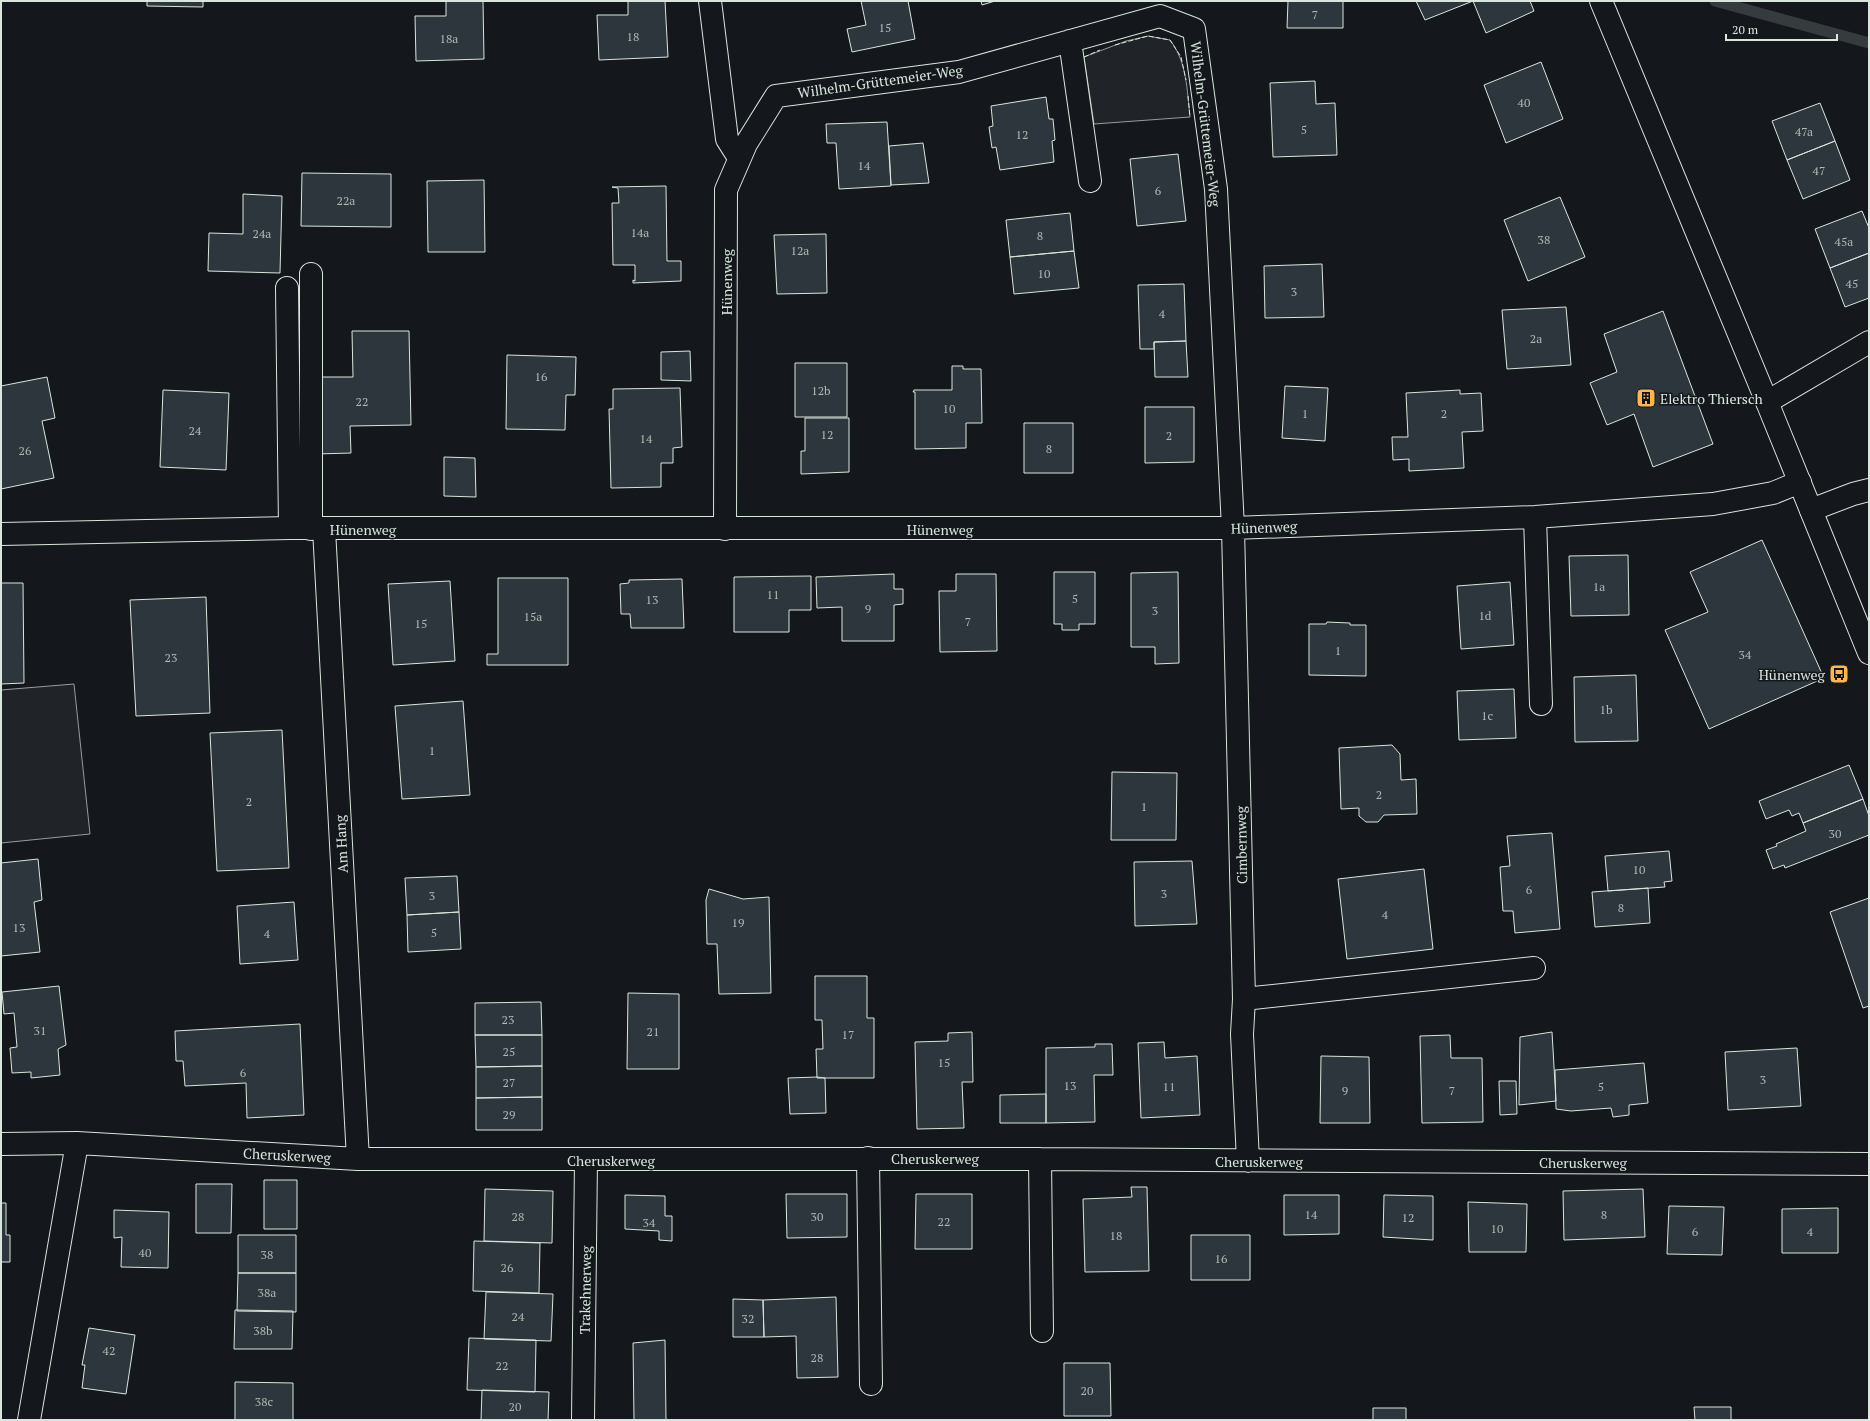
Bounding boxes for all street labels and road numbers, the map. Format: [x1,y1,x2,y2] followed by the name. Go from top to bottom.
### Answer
[1186,40,1226,208] street label: Wilhelm-Grüttemeier-Weg
[796,60,964,102] street label: Wilhelm-Grüttemeier-Weg
[717,248,736,315] street label: Hünenweg
[1231,516,1298,538] street label: Hünenweg
[330,520,397,539] street label: Hünenweg
[907,520,974,539] street label: Hünenweg
[1231,805,1251,884] street label: Cimbernweg
[330,814,352,873] street label: Am Hang
[243,1143,332,1167] street label: Cheruskerweg
[891,1149,980,1168] street label: Cheruskerweg
[567,1151,656,1170] street label: Cheruskerweg
[1215,1152,1304,1171] street label: Cheruskerweg
[1539,1153,1628,1172] street label: Cheruskerweg
[575,1245,595,1334] street label: Trakehnerweg

